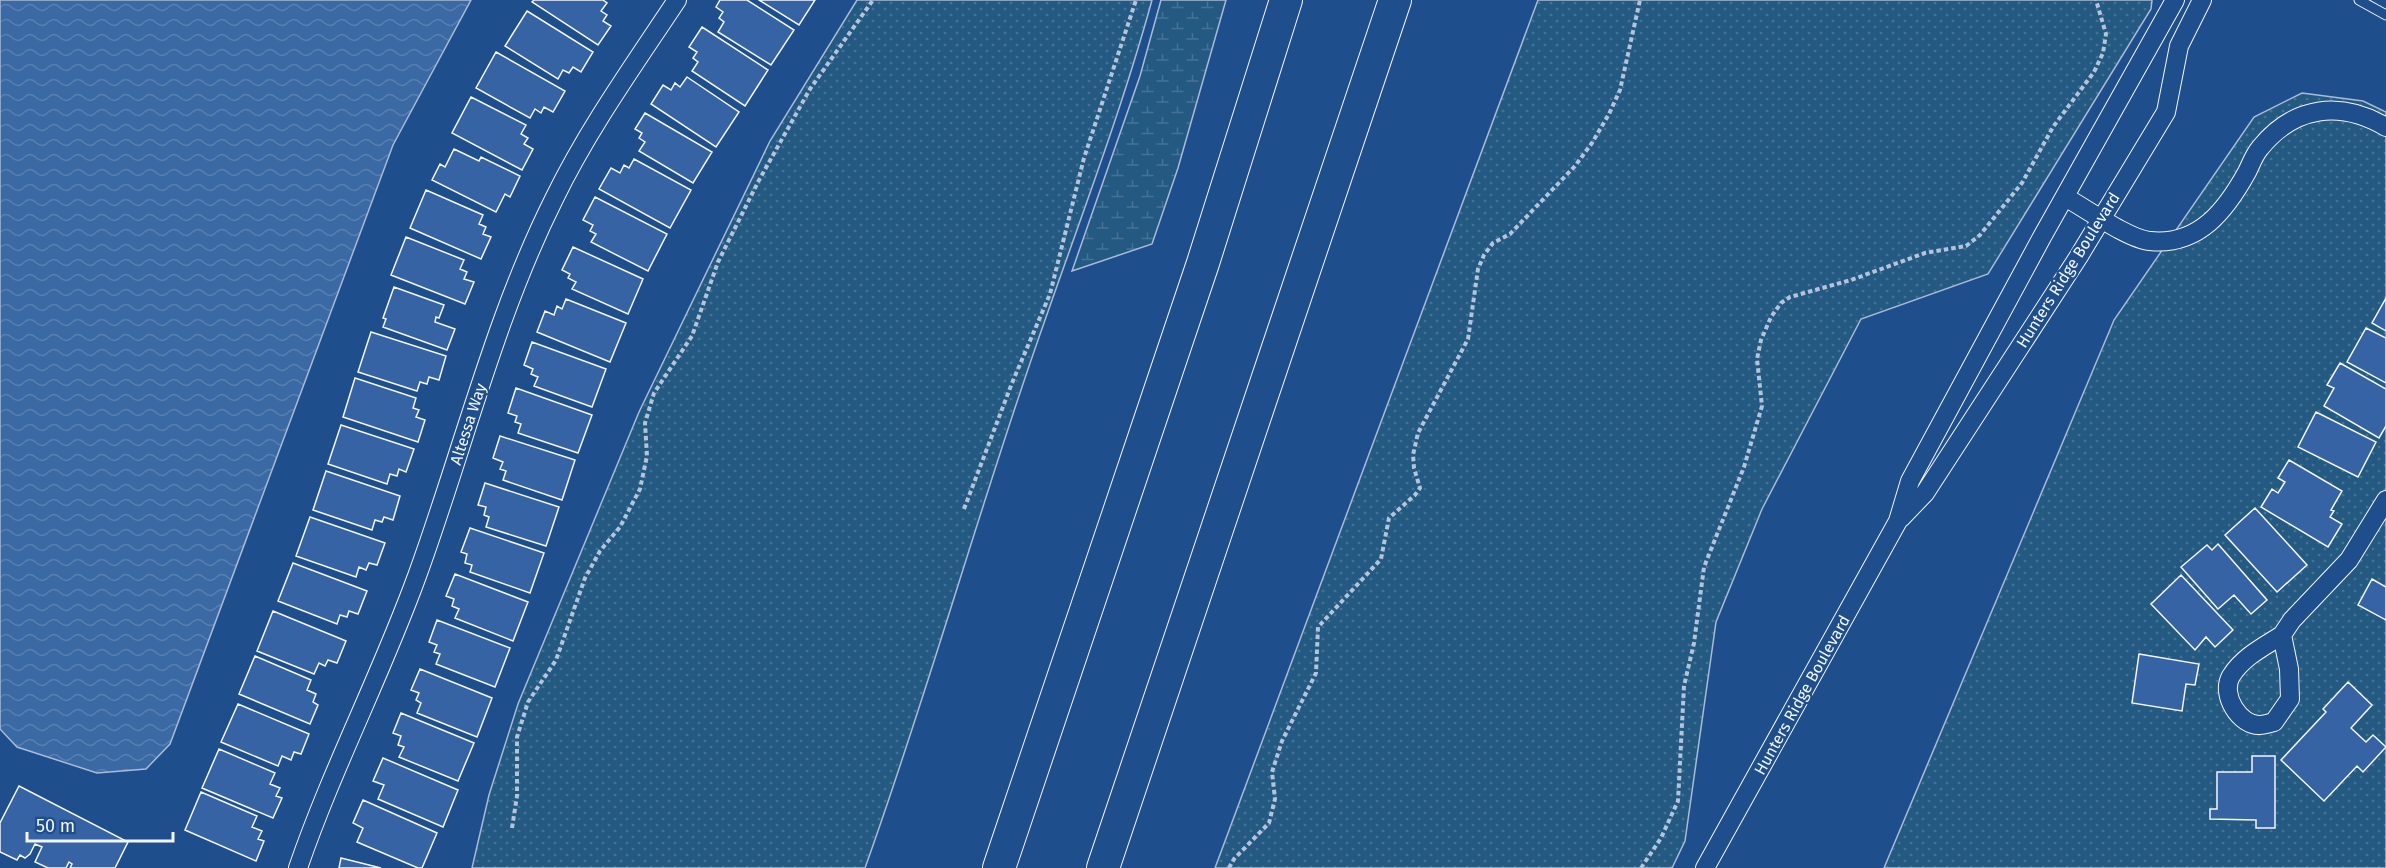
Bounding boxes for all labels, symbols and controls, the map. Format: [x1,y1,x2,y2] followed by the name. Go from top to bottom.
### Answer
[2012,189,2124,351] street label: Hunters Ridge Boulevard
[446,381,490,467] street label: Altessa Way
[1750,612,1854,778] street label: Hunters Ridge Boulevard
[27,805,172,843] scale bar
[36,815,75,837] text: 50 m

